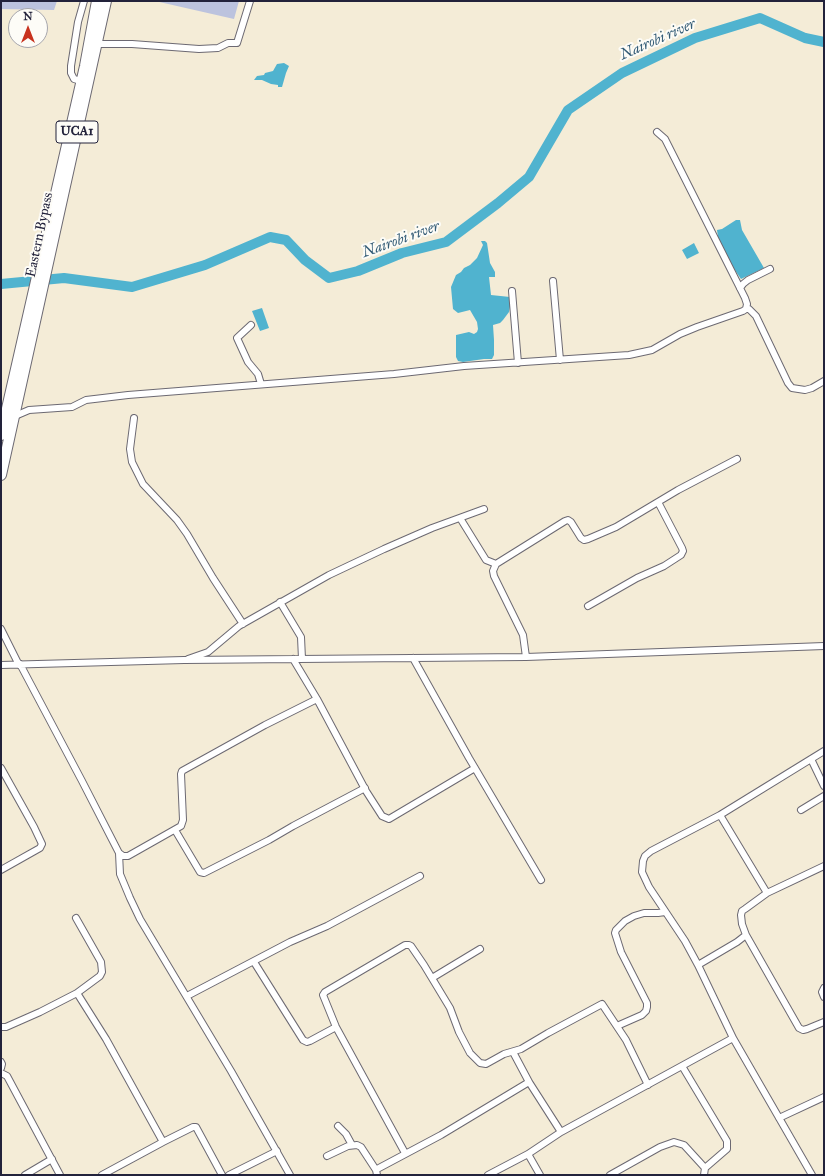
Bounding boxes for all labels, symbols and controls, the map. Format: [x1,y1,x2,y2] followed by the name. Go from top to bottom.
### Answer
[8,8,48,48] north arrow
[23,10,33,23] text: N
[617,15,699,65] water label: Nairobi river
[56,121,98,143] road number: UCA1
[23,191,57,279] street label: Eastern Bypass
[360,218,442,262] water label: Nairobi river

